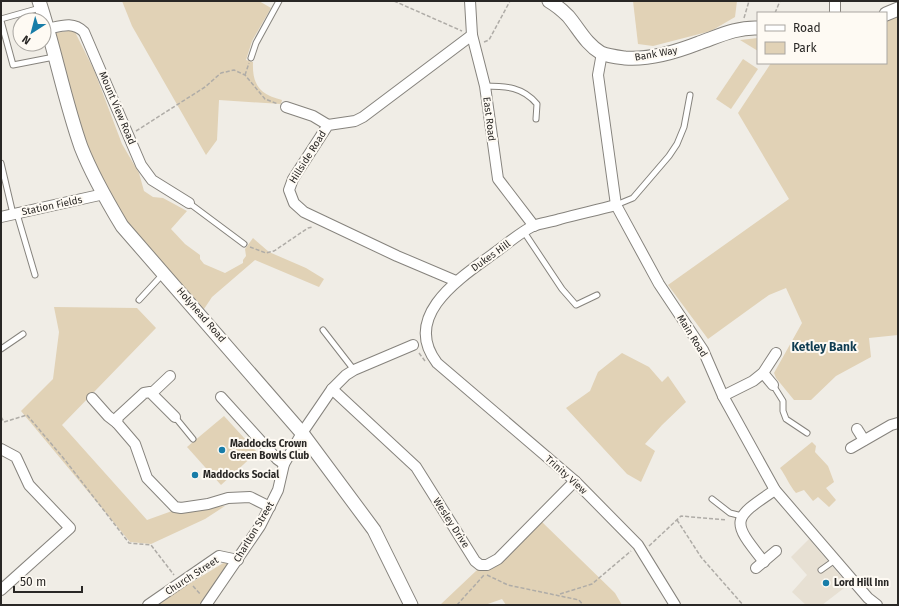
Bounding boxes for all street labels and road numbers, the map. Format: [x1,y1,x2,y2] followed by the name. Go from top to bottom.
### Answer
[634,44,678,64] street label: Bank Way
[96,70,138,146] street label: Mount View Road
[480,96,498,142] street label: East Road
[287,128,329,186] street label: Hillside Road
[21,194,84,218] street label: Station Fields
[469,238,513,274] street label: Dukes Hill
[174,285,228,345] street label: Holyhead Road
[674,313,710,359] street label: Main Road
[543,453,589,497] street label: Trinity View
[430,496,472,550] street label: Wesley Drive
[231,499,277,564] street label: Charlton Street
[163,554,221,598] street label: Church Street

